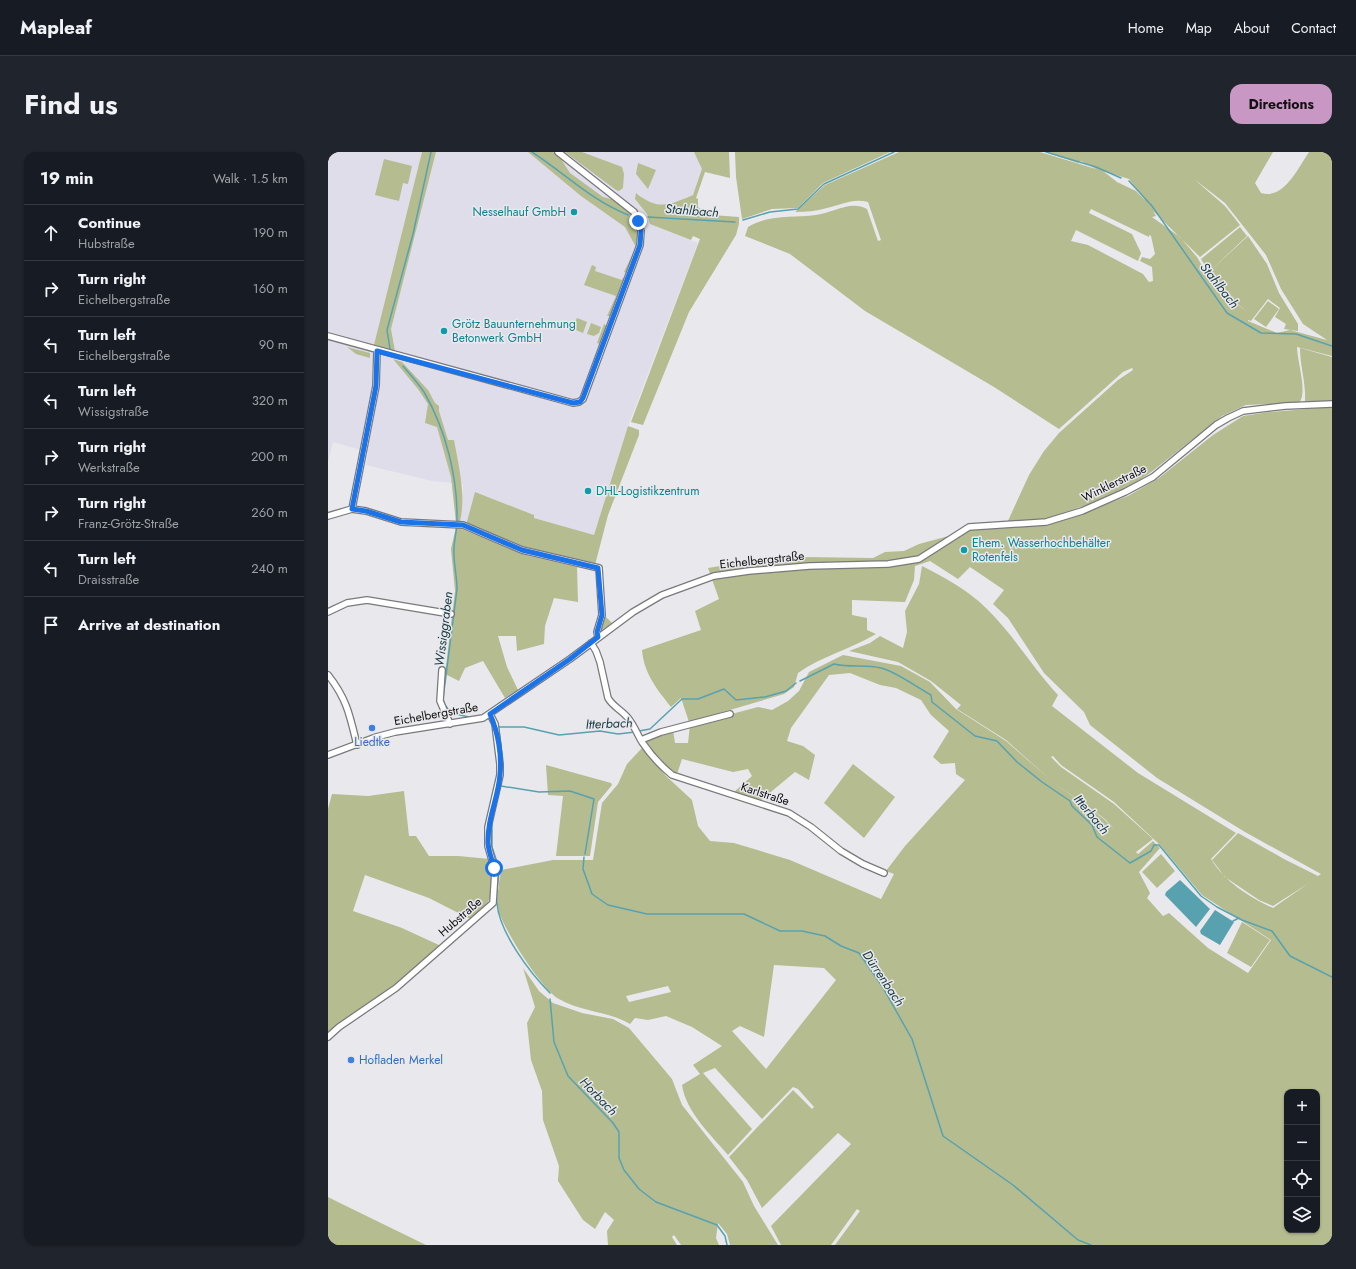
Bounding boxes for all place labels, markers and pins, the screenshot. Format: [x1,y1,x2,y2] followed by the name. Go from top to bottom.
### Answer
[472,203,566,221] place label: Nesselhauf GmbH
[569,207,579,217] marker: Nesselhauf GmbH
[452,315,576,347] place label: Grötz Bauunternehmung Betonwerk GmbH
[439,326,449,336] marker: Grötz Bauunternehmung Betonwerk GmbH
[596,482,700,500] place label: DHL-Logistikzentrum
[583,486,593,496] marker: DHL-Logistikzentrum
[972,534,1111,566] place label: Ehem. Wasserhochbehälter Rotenfels
[959,545,969,555] marker: Ehem. Wasserhochbehälter Rotenfels
[367,723,377,733] marker: Liedtke
[354,733,390,751] place label: Liedtke
[359,1051,443,1069] place label: Hofladen Merkel
[346,1055,356,1065] marker: Hofladen Merkel

